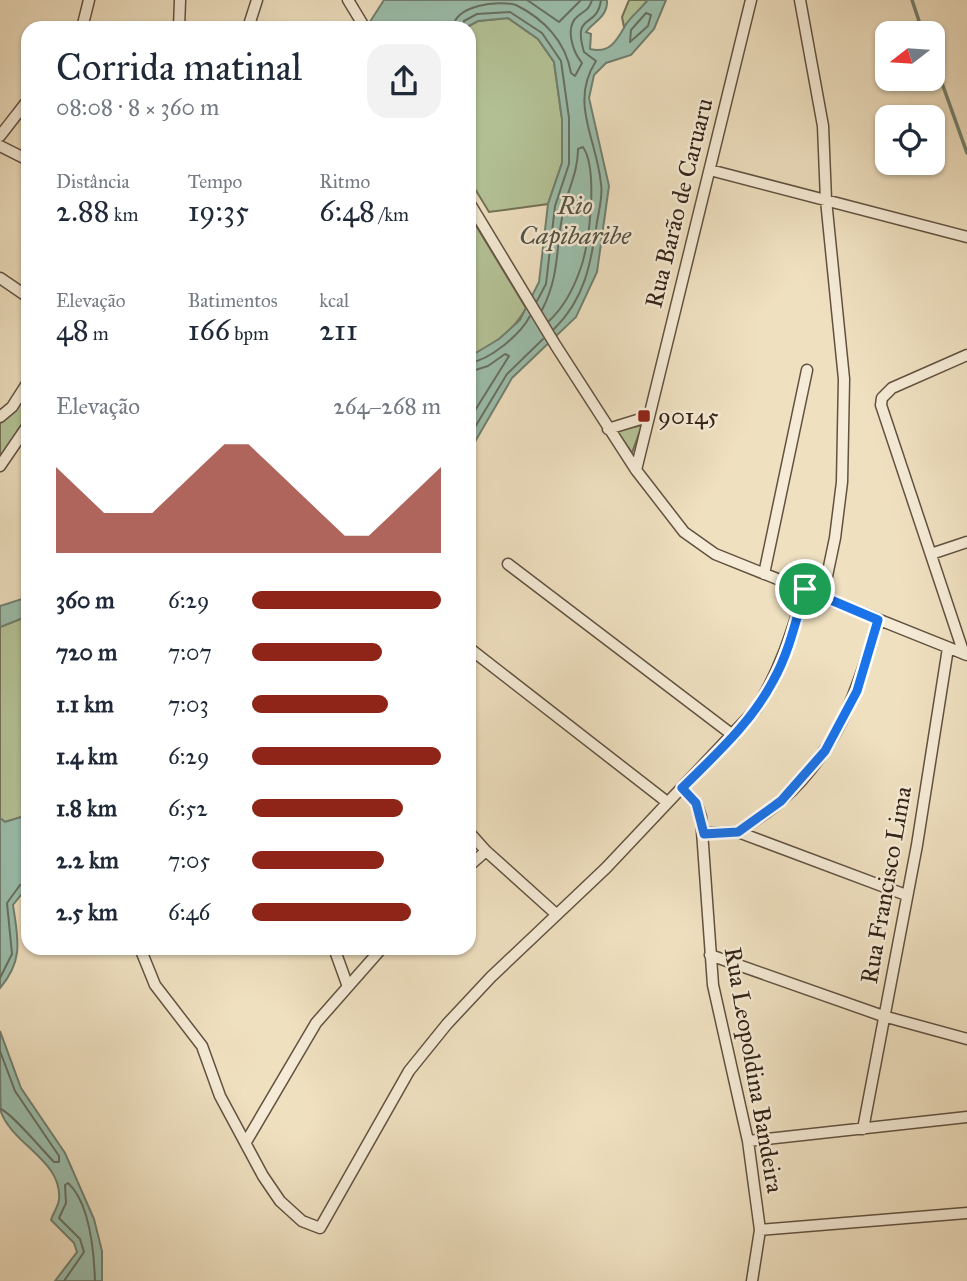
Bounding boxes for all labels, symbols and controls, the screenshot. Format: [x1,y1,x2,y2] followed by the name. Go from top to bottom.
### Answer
[875,21,945,91] north arrow
[875,21,945,175] map controls
[56,44,302,90] text: Corrida matinal
[367,44,441,118] button: share
[56,93,219,121] text: 08:08 · 8 × 360 m
[638,95,720,311] street label: Rua Barão de Caruaru
[875,105,945,175] button: locate
[56,170,129,193] text: Distância
[188,170,242,193] text: Tempo
[319,170,370,193] text: Ritmo
[519,189,632,252] water label: Rio Capibaribe
[56,193,110,229] text: 2.88
[188,193,249,229] text: 19:35
[319,193,375,229] text: 6:48
[110,203,138,226] text: km
[375,203,409,226] text: /km
[56,289,125,312] text: Elevação
[188,289,278,312] text: Batimentos
[319,289,349,312] text: kcal
[56,312,89,348] text: 48
[188,312,230,348] text: 166
[319,312,358,348] text: 211
[89,322,109,345] text: m
[230,322,269,345] text: bpm
[56,392,140,420] text: Elevação
[333,392,441,420] text: 264–268 m
[658,401,719,431] place label: 90145
[636,408,652,424] marker: 90145
[775,559,835,619] pin
[786,570,824,608] icon: arrive
[56,586,115,614] text: 360 m
[168,586,209,614] text: 6:29
[56,638,117,666] text: 720 m
[168,638,212,666] text: 7:07
[56,690,114,718] text: 1.1 km
[168,690,209,718] text: 7:03
[56,742,118,770] text: 1.4 km
[168,742,209,770] text: 6:29
[854,783,918,986] street label: Rua Francisco Lima
[56,794,117,822] text: 1.8 km
[168,794,208,822] text: 6:52
[56,846,119,874] text: 2.2 km
[168,846,210,874] text: 7:05
[56,898,118,926] text: 2.5 km
[168,898,210,926] text: 6:46
[718,945,791,1196] street label: Rua Leopoldina Bandeira

